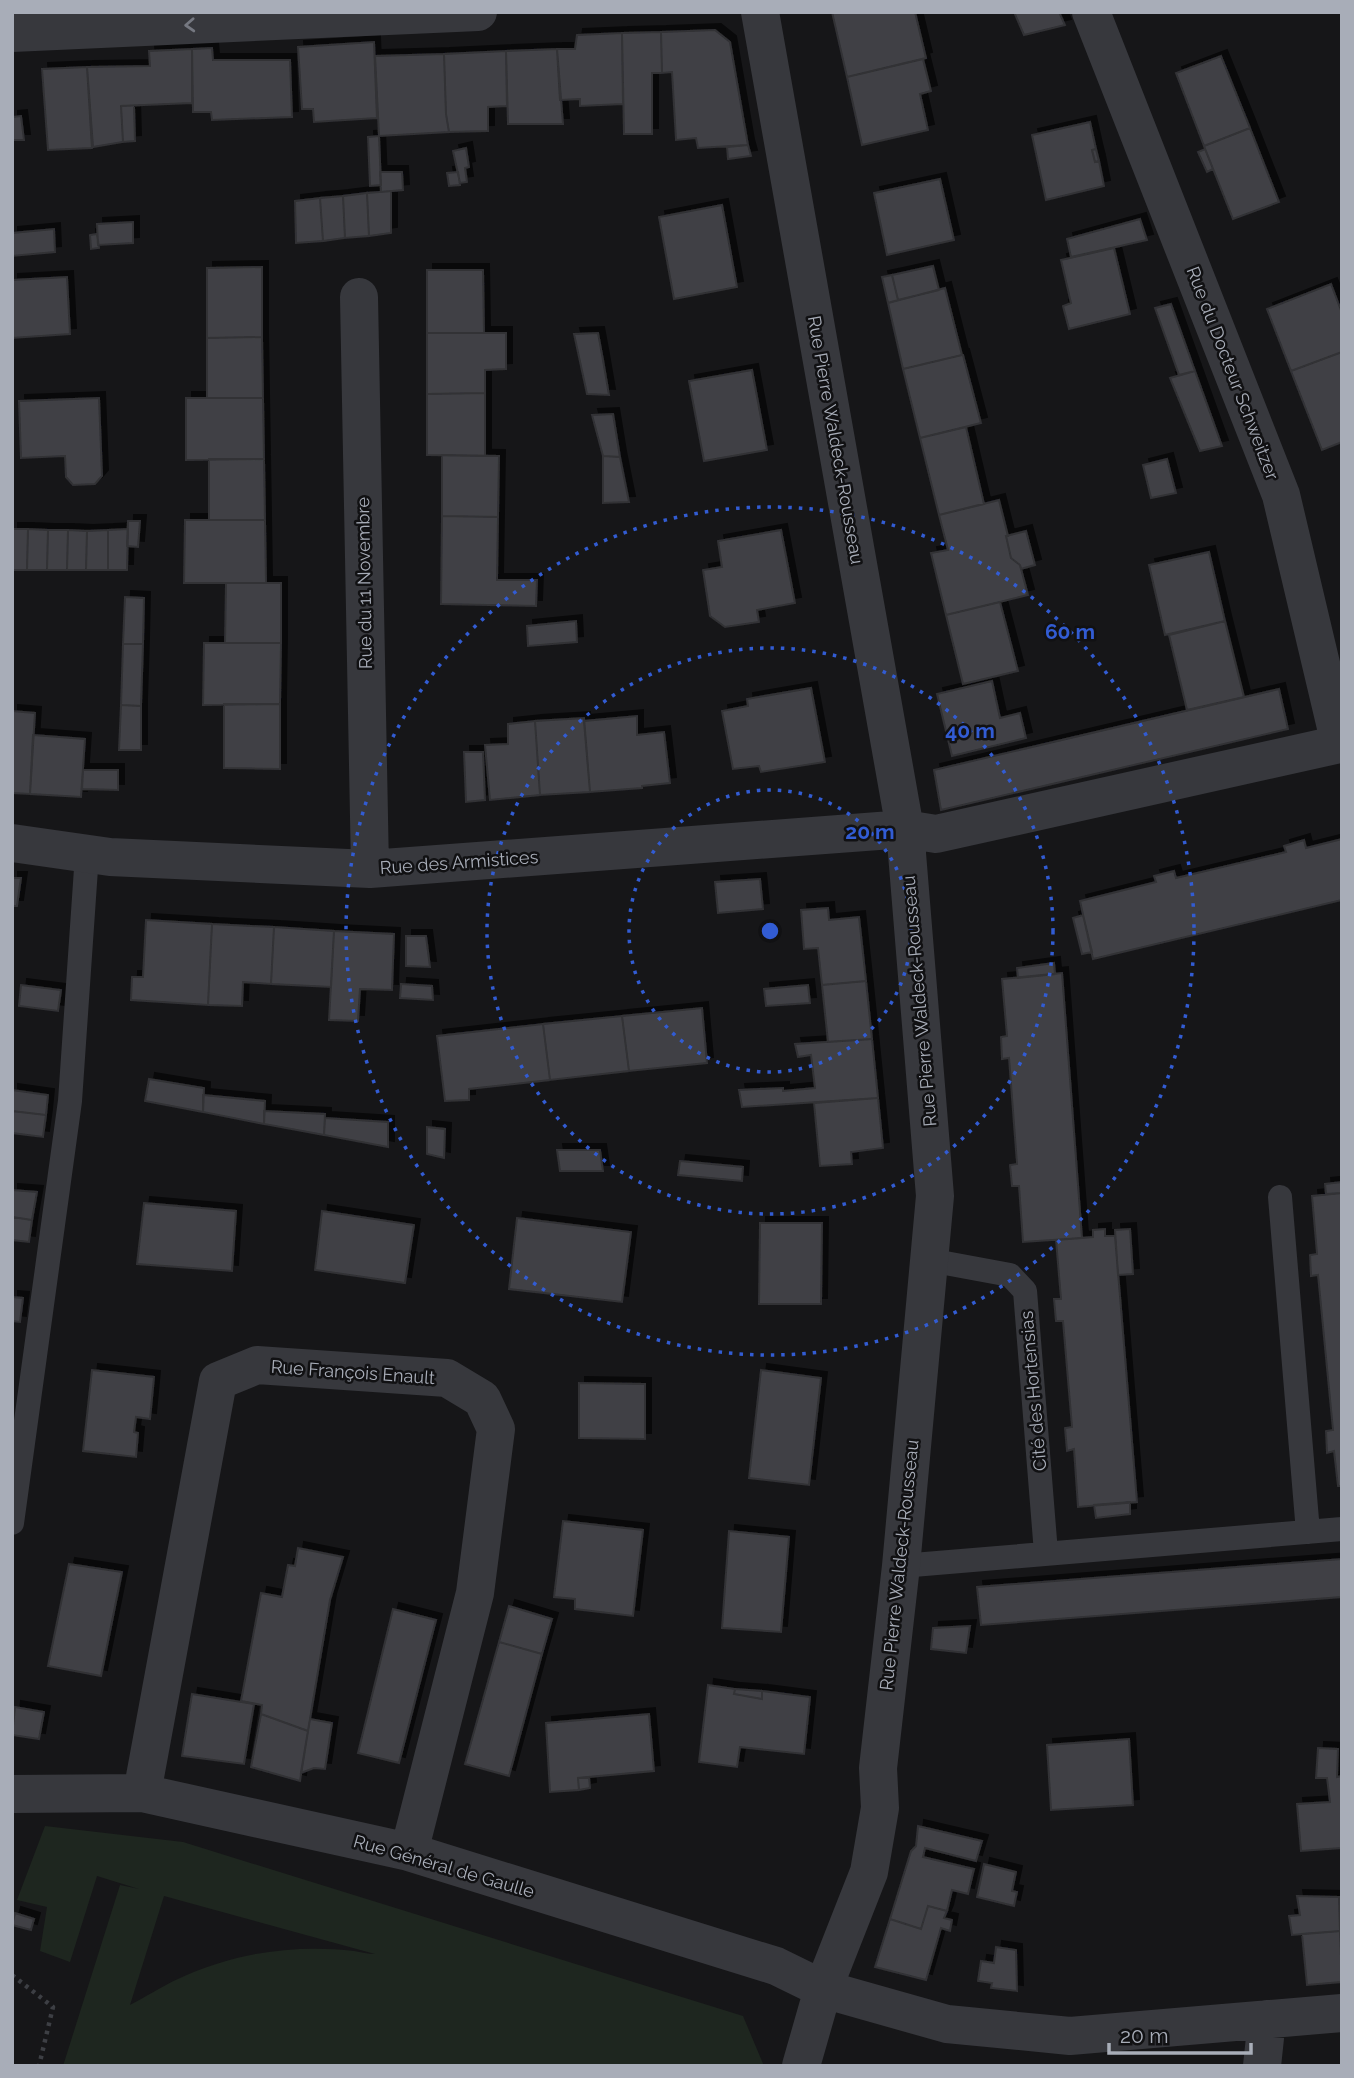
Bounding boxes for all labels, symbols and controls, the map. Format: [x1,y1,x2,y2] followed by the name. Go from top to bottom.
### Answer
[184,18,195,33] one-way arrow
[1183,264,1284,483] street label: Rue du Docteur Schweitzer
[804,314,868,566] street label: Rue Pierre Waldeck-Rousseau
[352,496,376,669] street label: Rue du 11 Novembre
[1045,619,1095,644] text: 60 m
[945,718,995,743] text: 40 m
[845,819,895,844] text: 20 m
[379,846,539,878] street label: Rue des Armistices
[898,875,940,1127] street label: Rue Pierre Waldeck-Rousseau
[758,919,782,943] centre of rings
[1016,1310,1050,1472] street label: Cité des Hortensias
[270,1356,436,1388] street label: Rue François Enault
[875,1439,923,1691] street label: Rue Pierre Waldeck-Rousseau
[351,1830,537,1902] street label: Rue Général de Gaulle
[1109,2011,1251,2056] scale bar
[1120,2023,1168,2048] text: 20 m

